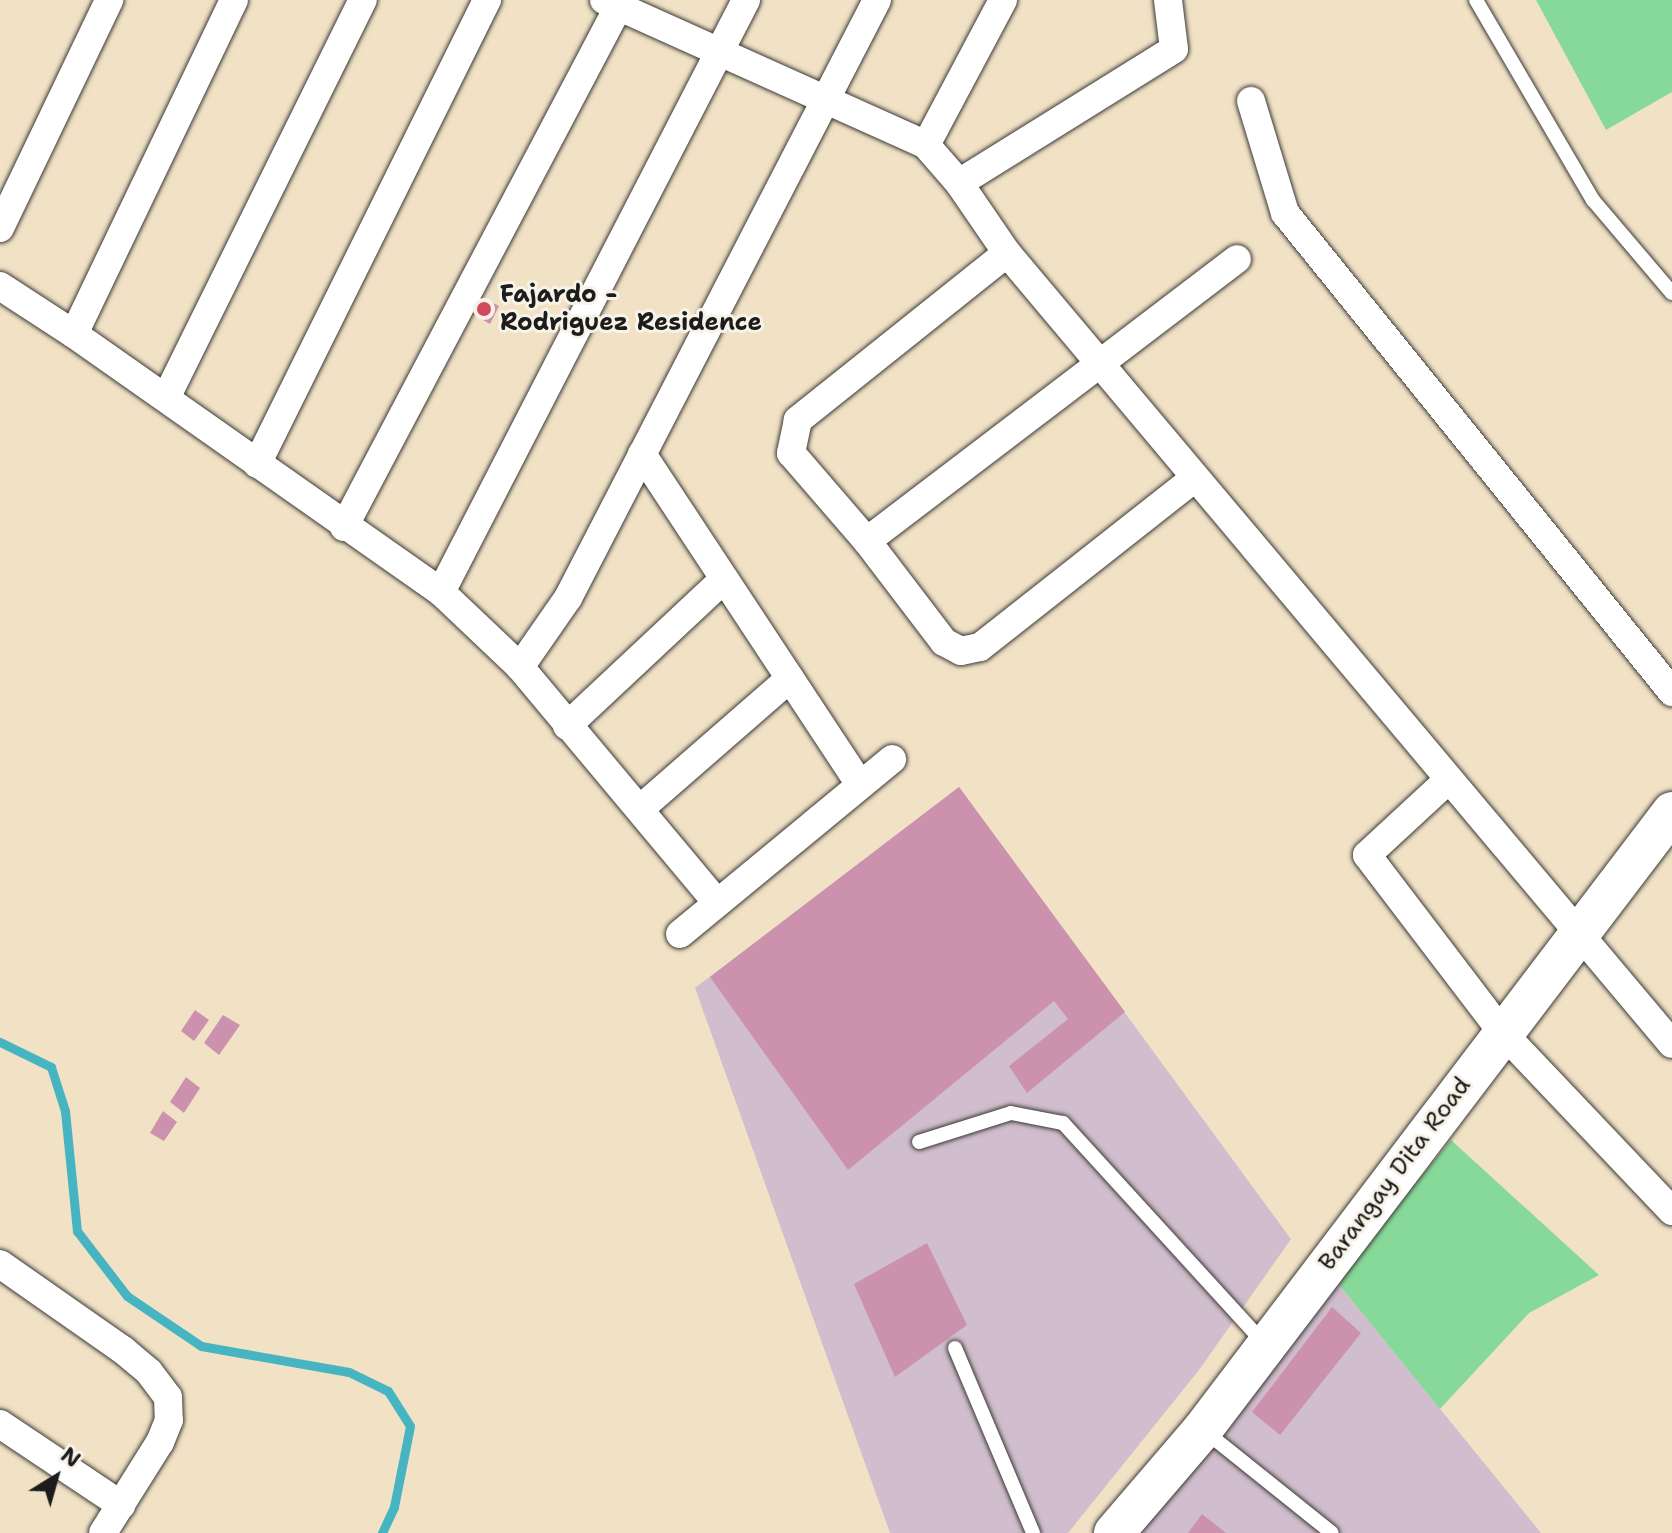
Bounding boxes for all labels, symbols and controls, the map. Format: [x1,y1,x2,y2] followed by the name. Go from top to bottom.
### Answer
[500,281,762,337] place label: Fajardo - Rodriguez Residence
[475,300,493,318] marker: Fajardo - Rodriguez Residence
[1313,1072,1477,1276] street label: Barangay Dita Road
[16,1437,96,1517] north arrow
[55,1441,86,1474] text: N

